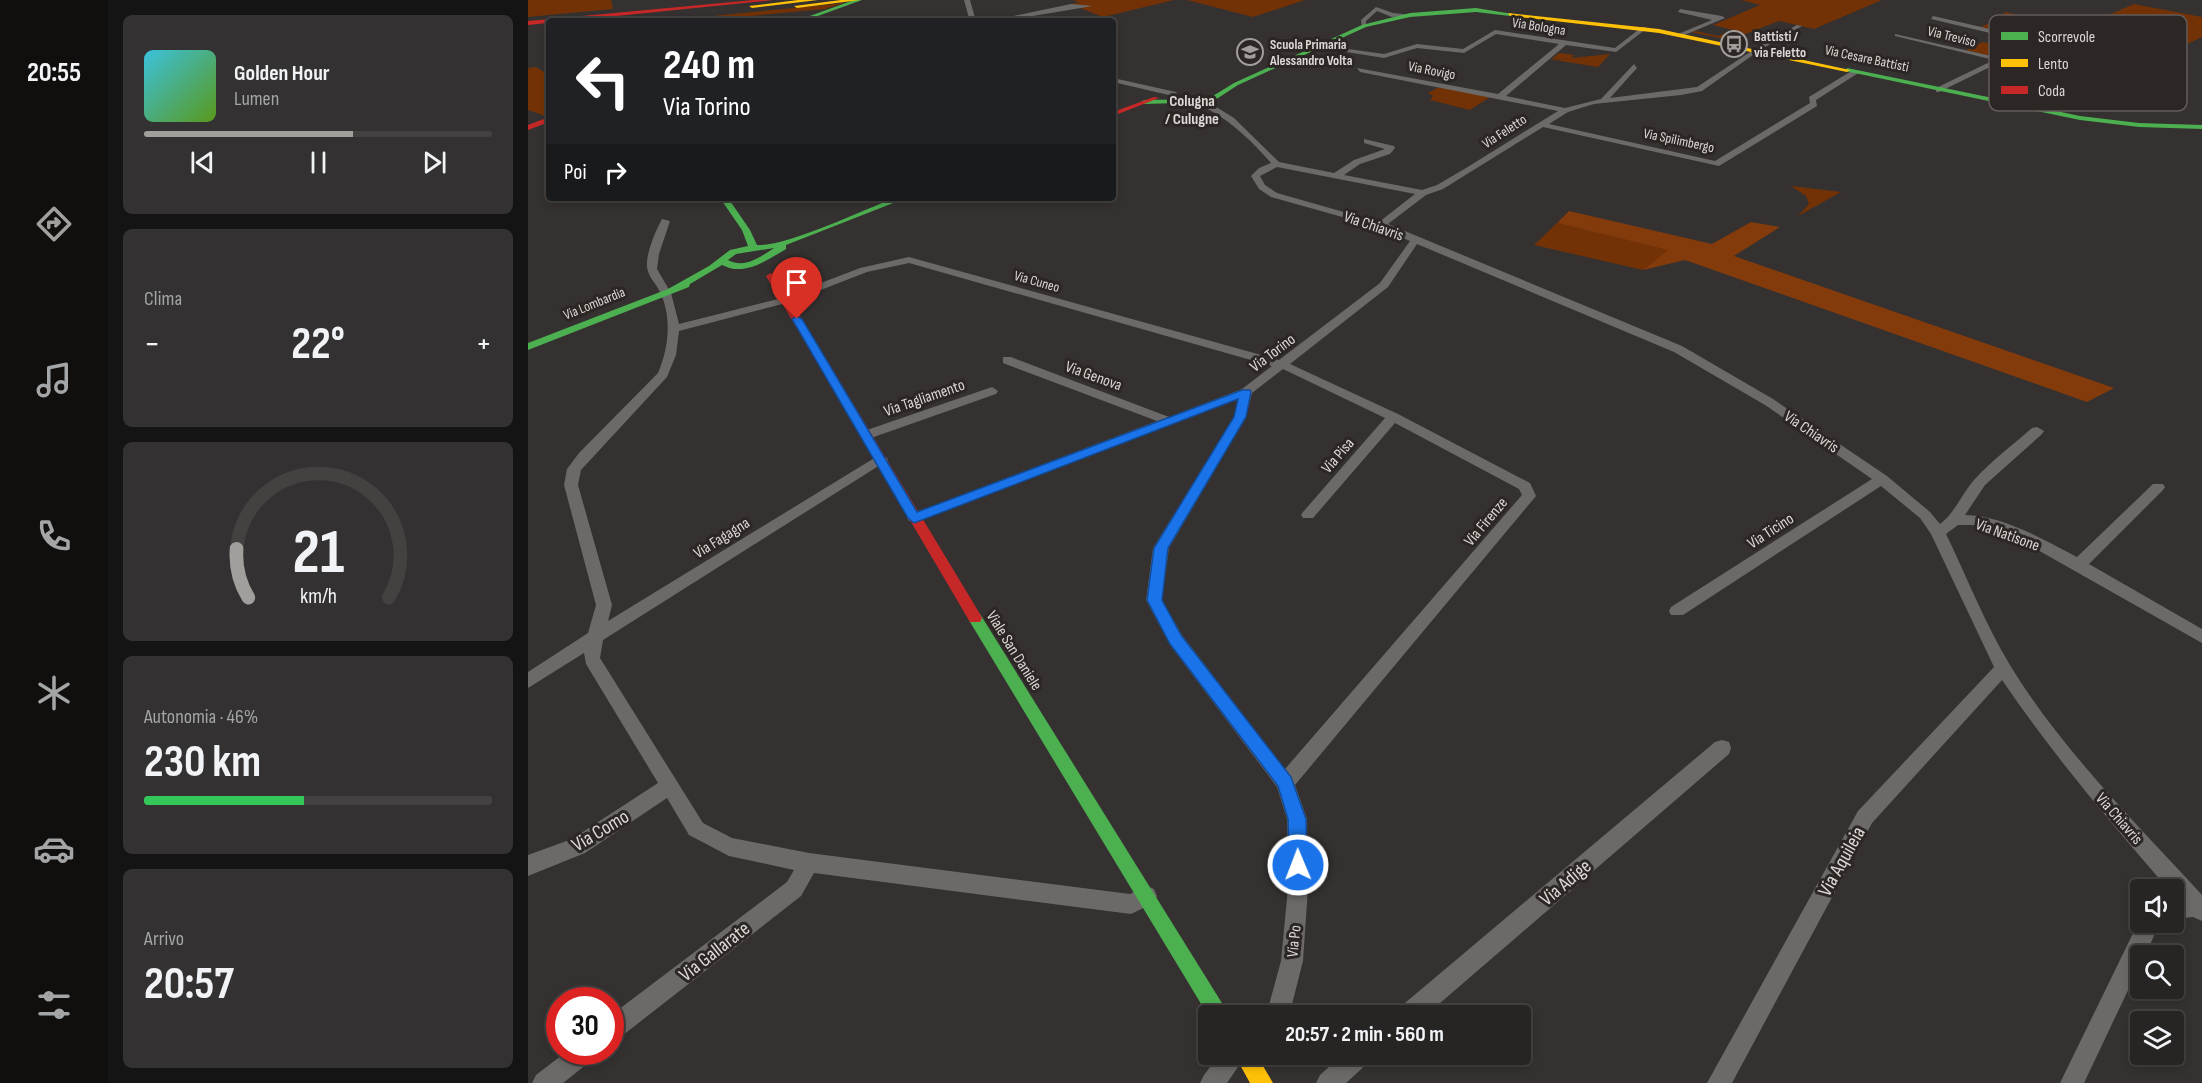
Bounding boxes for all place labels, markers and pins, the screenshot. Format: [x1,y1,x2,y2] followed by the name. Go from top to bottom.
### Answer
[1754,28,1806,61] place label: Battisti / via Feletto
[1719,29,1749,59] bus stop icon: Battisti / via Feletto
[1269,36,1353,69] place label: Scuola Primaria Alessandro Volta
[1235,37,1265,67] school or university icon: Scuola Primaria Alessandro Volta
[771,257,822,319] pin

